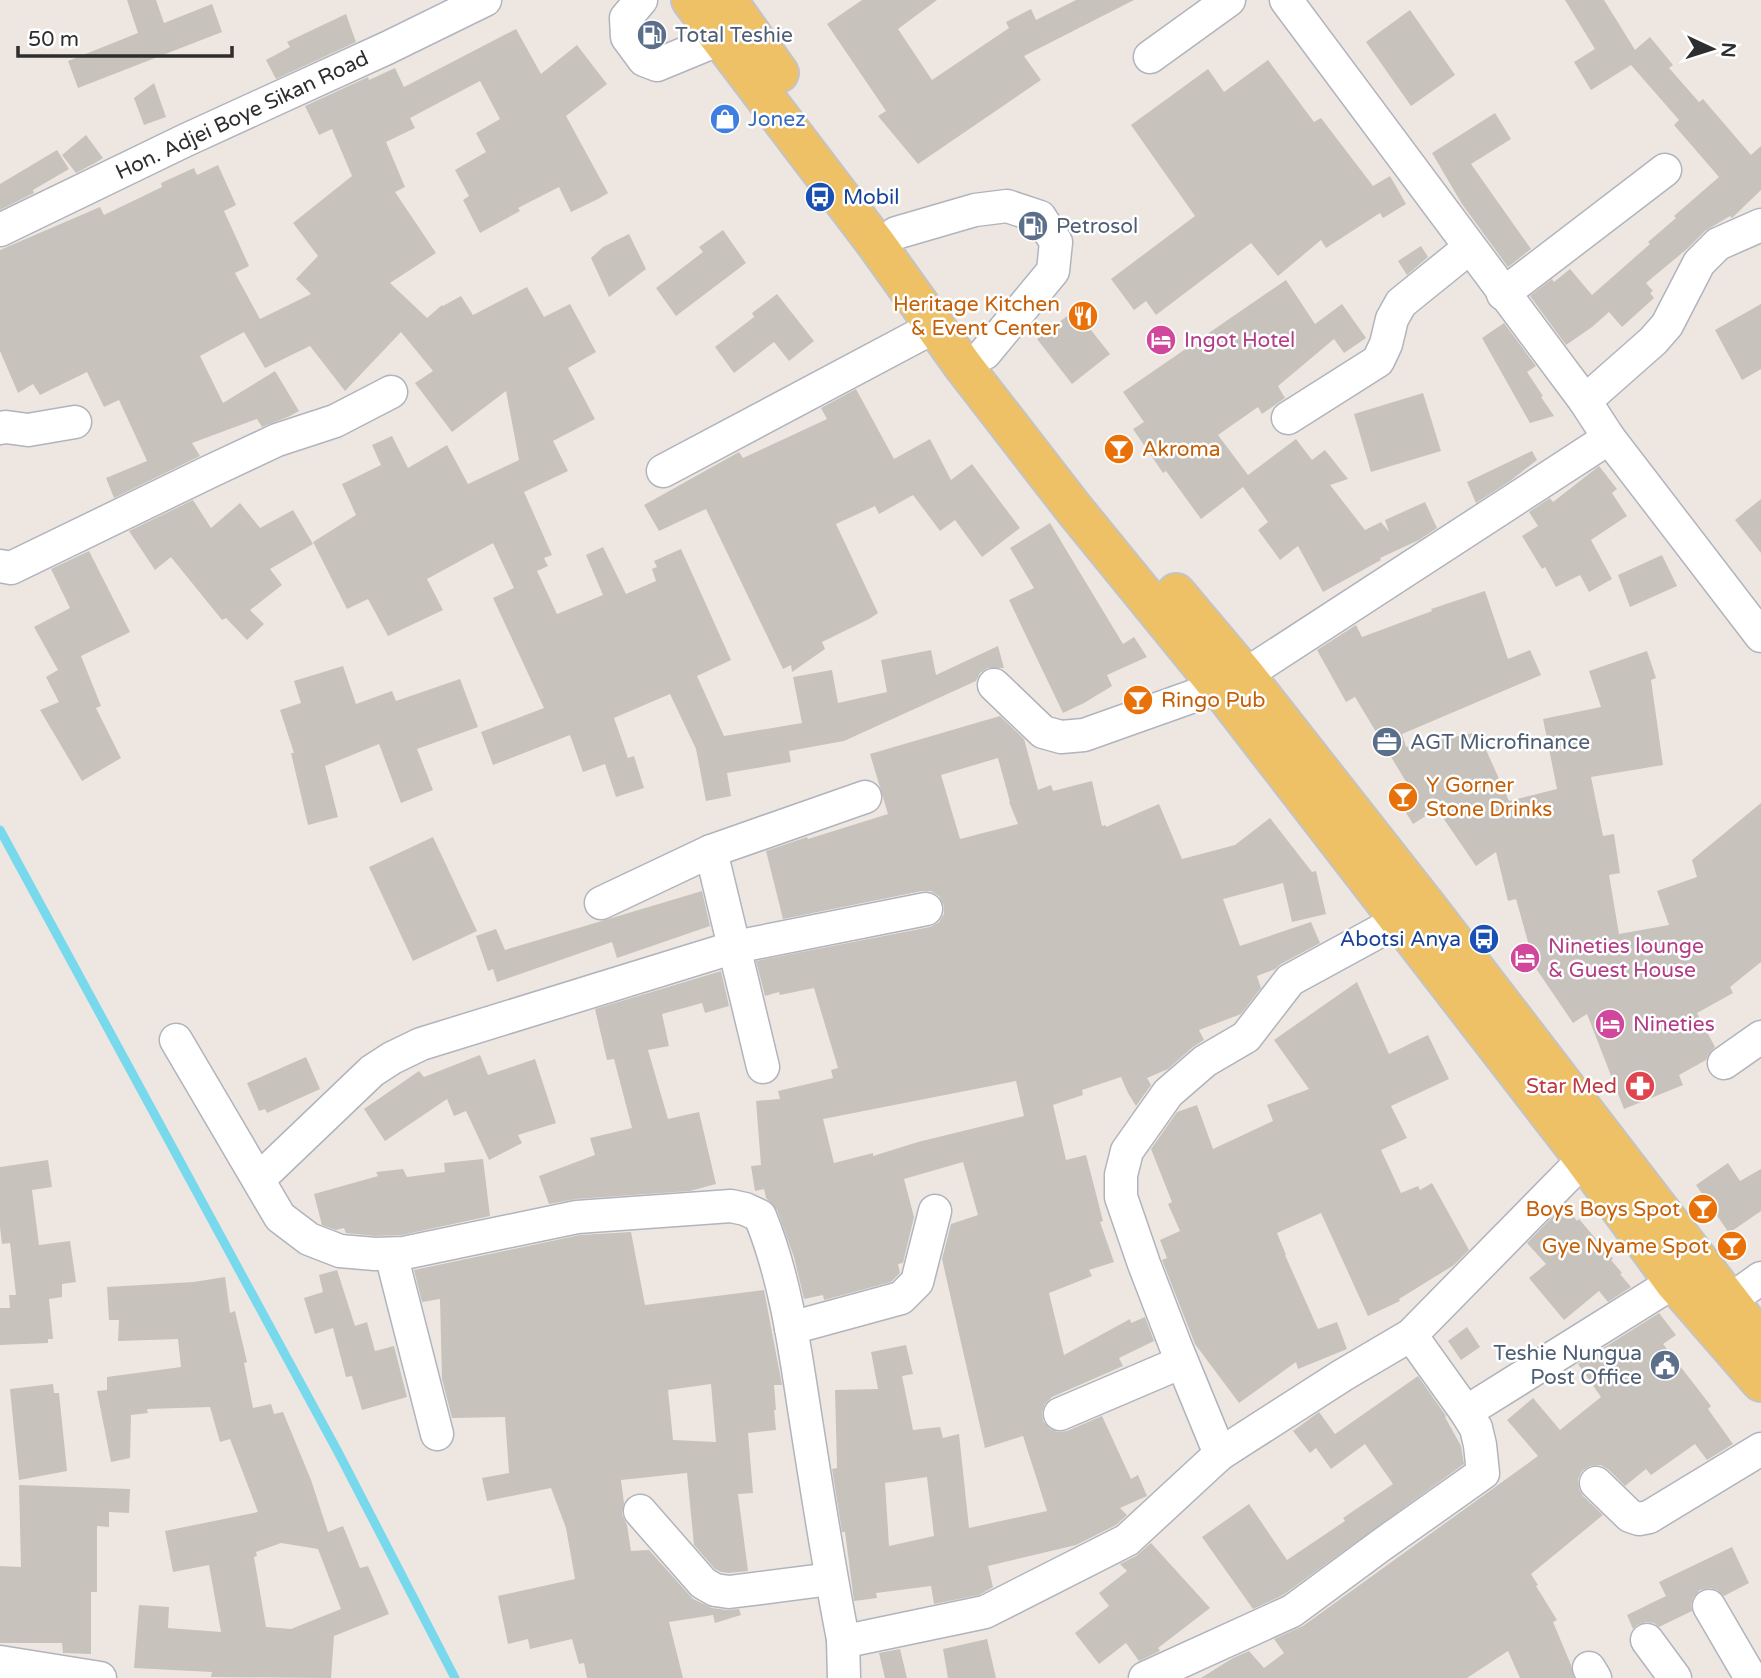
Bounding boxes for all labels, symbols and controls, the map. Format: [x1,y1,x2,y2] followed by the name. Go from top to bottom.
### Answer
[18,14,231,58] scale bar
[1677,14,1747,84] north arrow
[635,18,669,52] fuel station icon: Total Teshie
[675,23,793,48] place label: Total Teshie
[28,27,79,52] text: 50 m
[1716,42,1739,58] text: N
[112,46,373,185] street label: Hon. Adjei Boye Sikan Road
[708,102,742,136] shop icon: Jonez
[748,107,806,132] place label: Jonez
[803,180,837,214] bus stop icon: Mobil
[843,185,899,210] place label: Mobil
[1016,209,1050,243] fuel station icon: Petrosol
[1056,214,1138,239] place label: Petrosol
[893,292,1060,341] place label: Heritage Kitchen & Event Center
[1066,299,1100,333] restaurant icon: Heritage Kitchen & Event Center
[1144,323,1178,357] hotel icon: Ingot Hotel
[1184,328,1295,353] place label: Ingot Hotel
[1102,432,1136,466] bar icon: Akroma
[1142,437,1221,462] place label: Akroma
[1121,683,1155,717] bar icon: Ringo Pub
[1161,688,1265,713] place label: Ringo Pub
[1370,725,1404,759] office icon: AGT Microfinance
[1410,730,1590,755] place label: AGT Microfinance
[1426,773,1552,822] place label: Y Gorner Stone Drinks
[1386,780,1420,814] bar icon: Y Gorner Stone Drinks
[1467,922,1501,956] bus stop icon: Abotsi Anya
[1340,927,1461,952] place label: Abotsi Anya
[1548,934,1704,983] place label: Nineties lounge & Guest House
[1508,941,1542,975] hotel icon: Nineties lounge & Guest House
[1593,1007,1627,1041] hotel icon: Nineties
[1633,1012,1715,1037] place label: Nineties
[1623,1069,1657,1103] pharmacy icon: Star Med
[1526,1074,1617,1099] place label: Star Med
[1686,1192,1720,1226] bar icon: Boys Boys Spot
[1526,1197,1680,1222] place label: Boys Boys Spot
[1715,1229,1749,1263] bar icon: Gye Nyame Spot
[1542,1234,1709,1259] place label: Gye Nyame Spot
[1493,1341,1642,1390] place label: Teshie Nungua Post Office
[1648,1348,1682,1382] public building icon: Teshie Nungua Post Office

